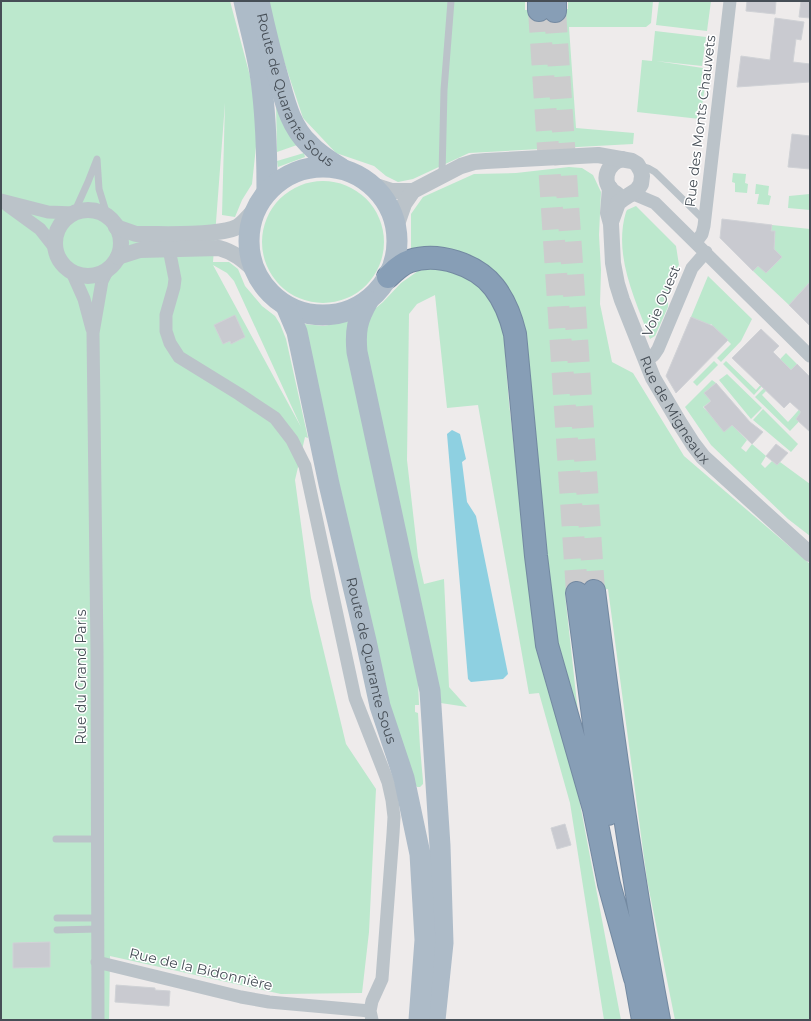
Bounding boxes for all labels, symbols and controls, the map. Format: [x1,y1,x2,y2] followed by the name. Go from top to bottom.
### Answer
[253,11,338,171] street label: Route de Quarante Sous
[681,34,720,208] street label: Rue des Monts Chauvets
[638,262,684,339] street label: Voie Ouest
[636,353,714,468] street label: Rue de Migneaux
[342,575,401,746] street label: Route de Quarante Sous
[72,609,90,745] street label: Rue du Grand Paris
[128,944,274,994] street label: Rue de la Bidonnière

